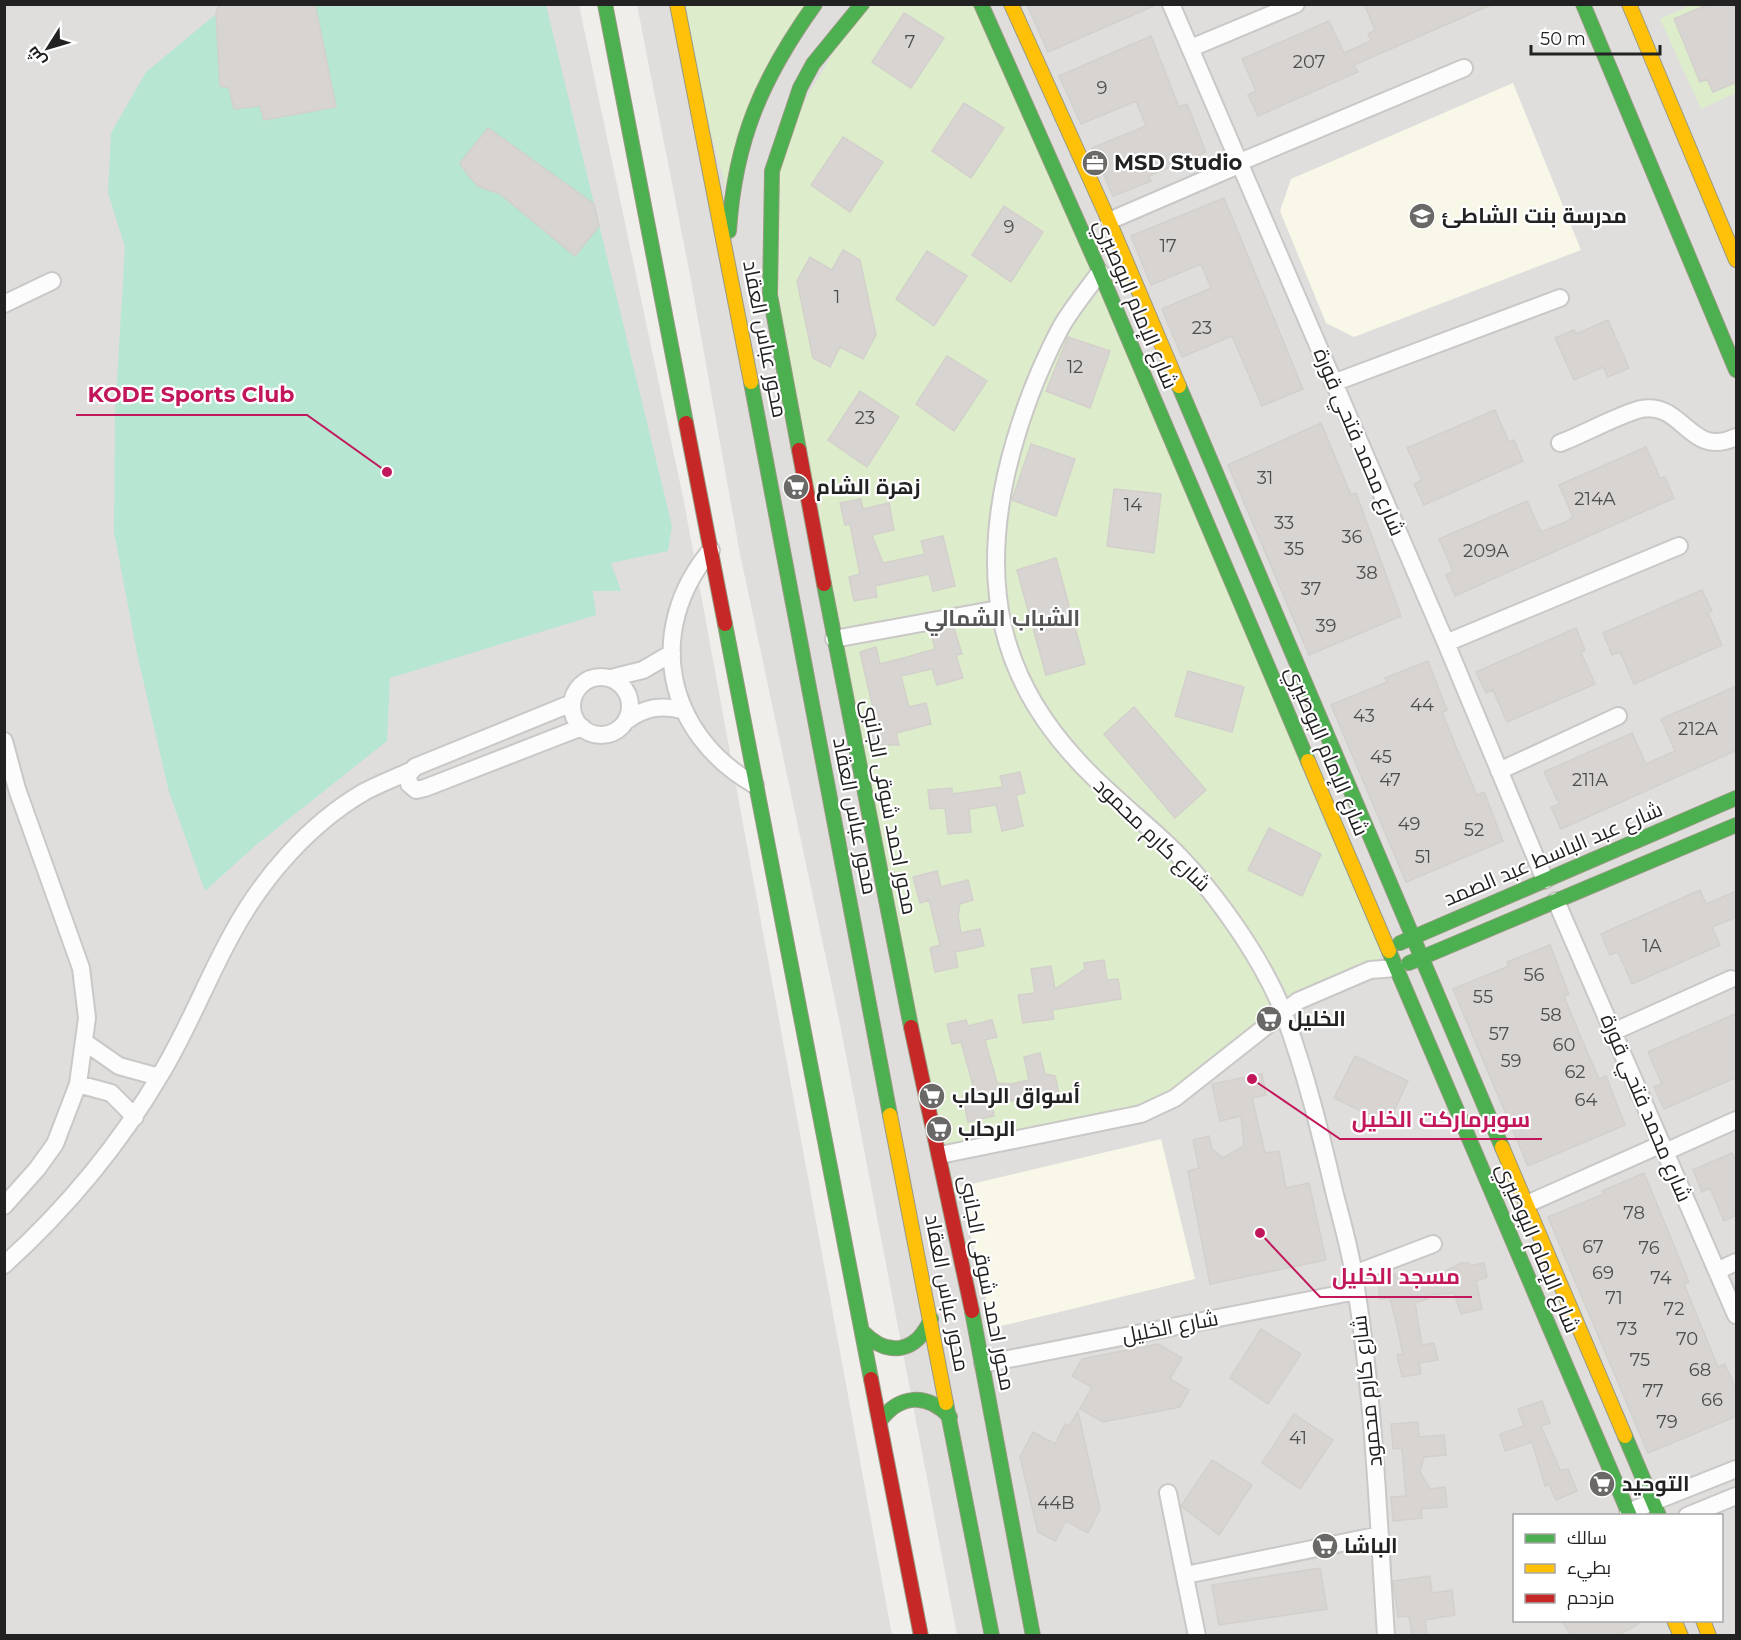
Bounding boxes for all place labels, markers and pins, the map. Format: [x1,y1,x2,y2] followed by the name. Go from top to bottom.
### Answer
[1080,148,1110,178] office icon: MSD Studio
[1114,150,1243,175] place label: MSD Studio
[1407,201,1437,231] school or university icon: مدرسة بنت الشاطئ
[1442,203,1627,228] place label: مدرسة بنت الشاطئ
[76,375,307,415] callout: KODE Sports Club
[781,472,811,502] supermarket icon: زهرة الشام
[816,474,920,501] place label: زهرة الشام
[1254,1004,1284,1034] supermarket icon: الخليل
[1288,1006,1346,1031] place label: الخليل
[917,1081,947,1111] supermarket icon: أسواق الرحاب
[952,1082,1080,1109] place label: أسواق الرحاب
[1340,1099,1542,1139] callout: سوبرماركت الخليل
[924,1114,954,1144] supermarket icon: الرحاب
[958,1116,1016,1141] place label: الرحاب
[1320,1257,1472,1297] callout: مسجد الخليل
[1587,1469,1617,1499] supermarket icon: التوحيد
[1622,1471,1689,1497] place label: التوحيد
[1310,1531,1340,1561] supermarket icon: الباشا
[1344,1533,1398,1558] place label: الباشا

